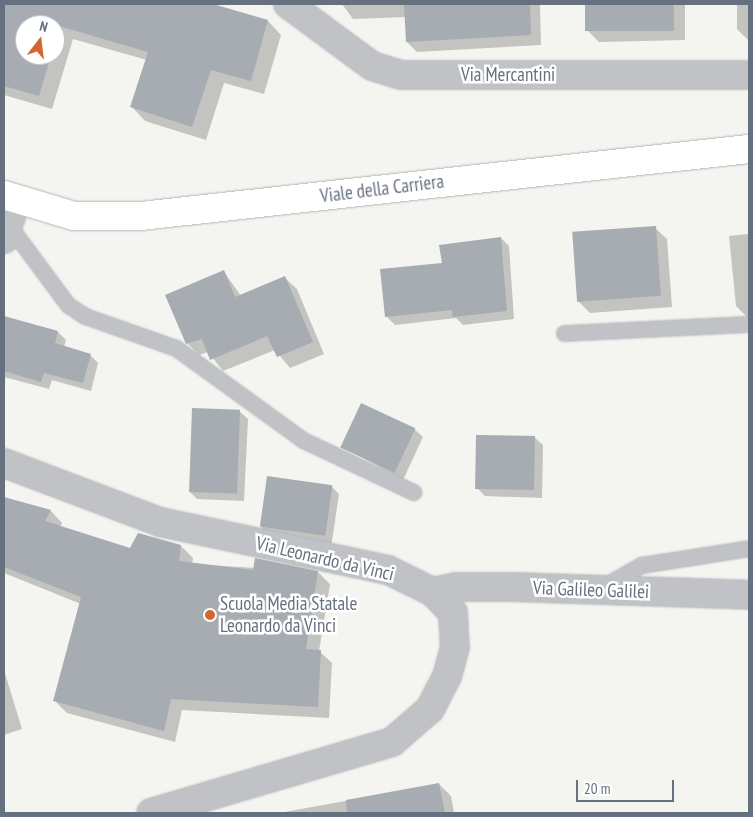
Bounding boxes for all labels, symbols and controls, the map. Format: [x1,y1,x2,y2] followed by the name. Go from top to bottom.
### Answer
[15,15,65,65] north arrow
[38,17,50,36] text: N
[461,64,555,86] street label: Via Mercantini
[319,170,445,208] street label: Viale della Carriera
[254,532,396,586] street label: Via Leonardo da Vinci
[532,577,650,603] street label: Via Galileo Galilei
[220,593,357,637] place label: Scuola Media Statale Leonardo da Vinci
[204,609,216,621] marker: Scuola Media Statale Leonardo da Vinci
[578,770,676,802] scale bar
[584,779,610,798] text: 20 m

